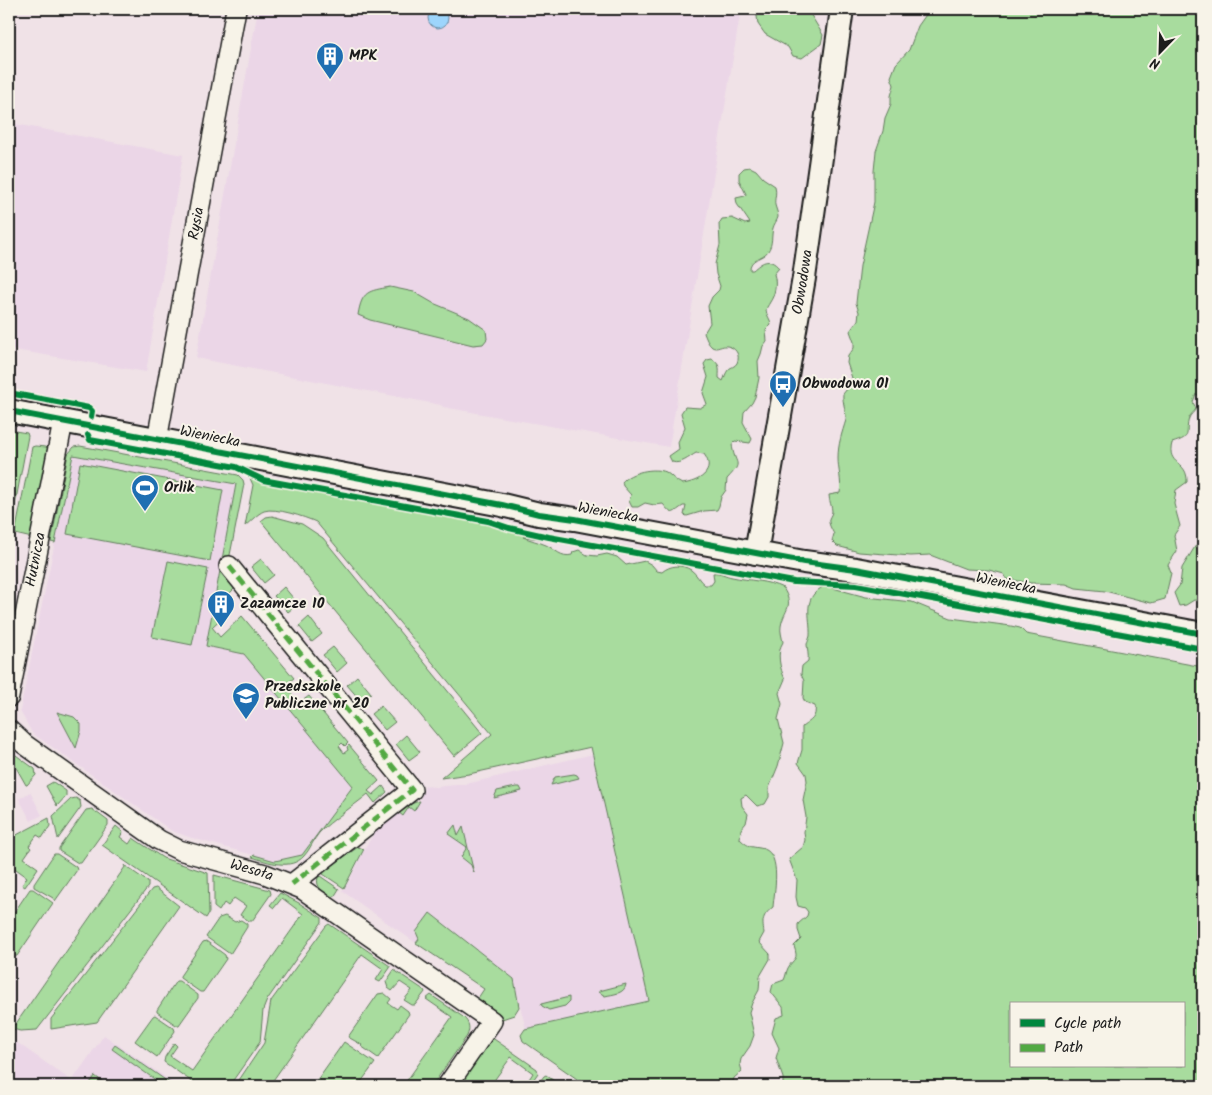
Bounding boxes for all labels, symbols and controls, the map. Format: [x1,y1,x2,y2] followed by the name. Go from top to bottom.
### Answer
[1134,28,1184,78] north arrow
[315,41,345,80] building icon: MPK
[349,44,378,68] place label: MPK
[1147,51,1164,75] text: N
[182,205,211,242] street label: Rysia
[786,248,820,316] street label: Obwodowa
[768,369,798,408] bus stop icon: Obwodowa 01
[802,372,889,396] place label: Obwodowa 01
[178,419,242,455] street label: Wieniecka
[130,473,160,512] sports icon: Orlik
[164,476,195,500] place label: Orlik
[576,496,640,530] street label: Wieniecka
[19,530,53,589] street label: Hutnicza
[974,566,1038,602] street label: Wieniecka
[206,589,236,628] building icon: Zazamcze 10
[240,592,325,616] place label: Zazamcze 10
[265,675,369,716] place label: Przedszkole Publiczne nr 20
[231,681,261,720] school or university icon: Przedszkole Publiczne nr 20
[227,853,277,888] street label: Wesoła
[1010,1002,1184,1068] legend
[1054,1012,1121,1036] text: Cycle path
[1054,1036,1083,1060] text: Path

